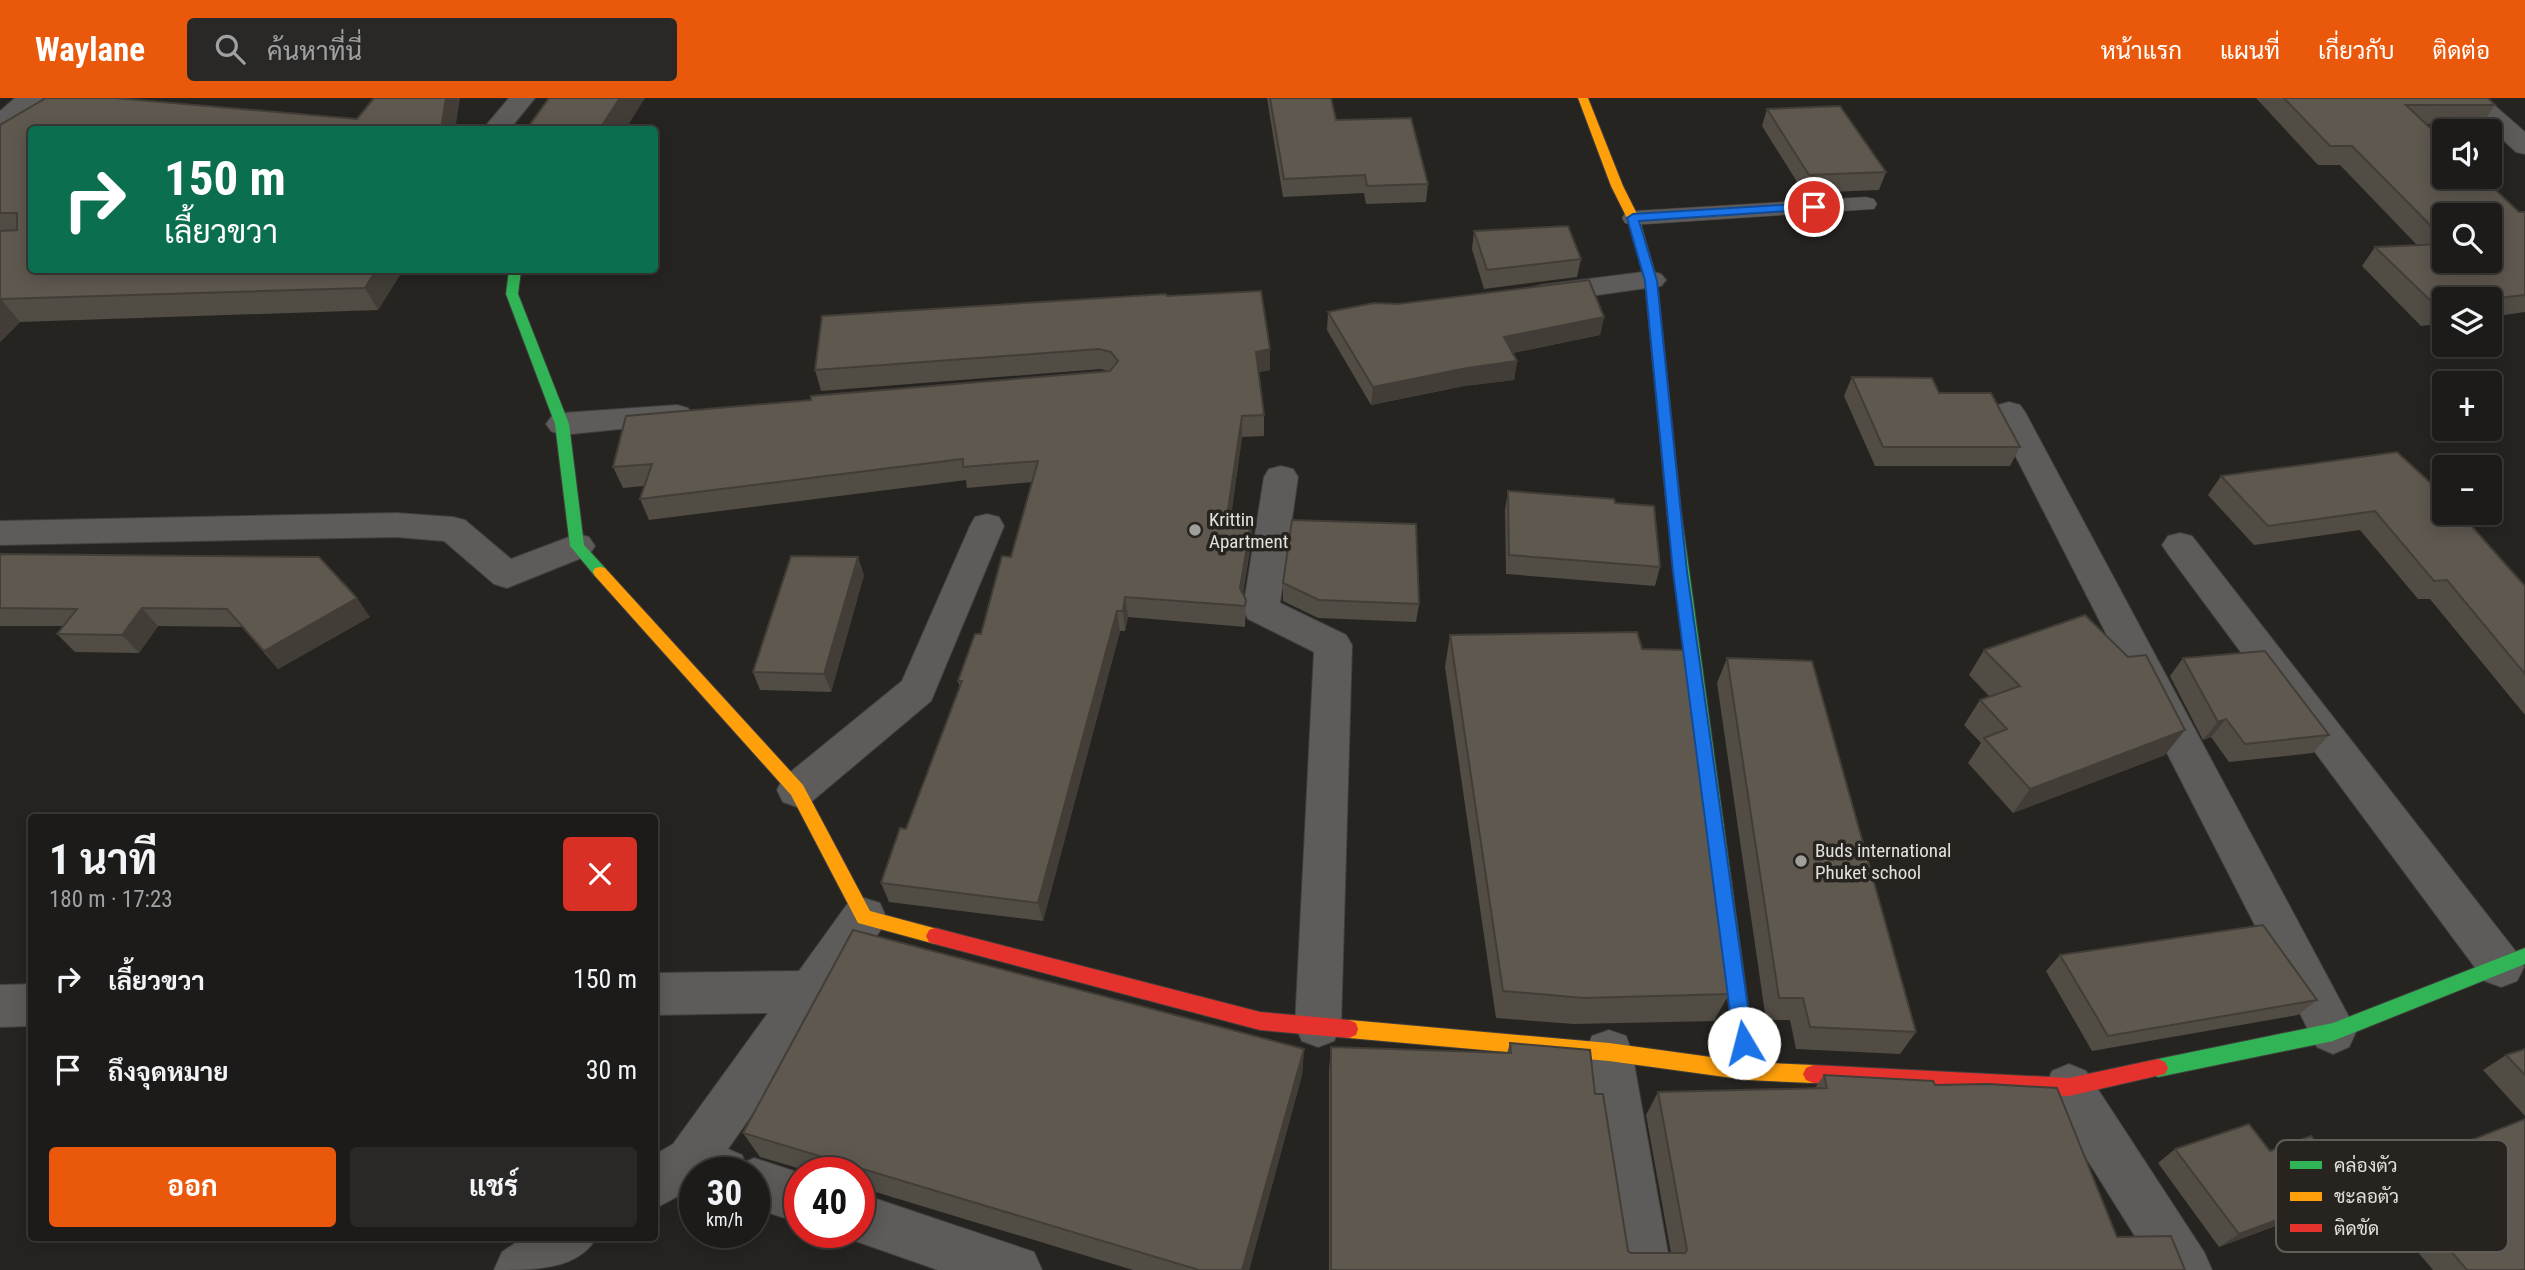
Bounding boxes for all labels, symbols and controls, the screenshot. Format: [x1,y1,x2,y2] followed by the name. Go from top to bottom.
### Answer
[187,18,677,81] search box
[35,30,145,69] text: Waylane
[211,30,249,68] icon: search
[267,36,362,66] text: ค้นหาที่นี่
[2101,37,2182,65] text: หน้าแรก
[2220,37,2280,65] text: แผนที่
[2318,37,2395,65] text: เกี่ยวกับ
[2433,37,2490,65] text: ติดต่อ
[2432,119,2502,525] map controls
[2432,119,2502,189] button: sound
[164,150,286,207] text: 150 m
[49,154,140,245] icon: right
[1784,177,1844,237] pin
[1795,188,1833,226] icon: arrive
[2432,203,2502,273] button: search
[164,213,278,251] text: เลี้ยวขวา
[2432,287,2502,357] button: layers
[2432,371,2502,441] button: +
[2432,455,2502,525] button: −
[1209,508,1288,553] place label: Krittin Apartment
[1187,522,1203,538] marker: Krittin Apartment
[49,835,157,884] text: 1 นาที
[563,837,637,911] button: close
[1815,839,1951,884] place label: Buds international Phuket school
[1793,853,1809,869] marker: Buds international Phuket school
[49,886,173,913] text: 180 m · 17:23
[49,960,87,998] icon: right
[573,964,637,994] text: 150 m
[108,966,205,996] text: เลี้ยวขวา
[1707,1006,1781,1080] position arrow
[49,1051,87,1089] icon: arrive
[586,1055,637,1085] text: 30 m
[108,1057,229,1087] text: ถึงจุดหมาย
[2276,1140,2508,1252] legend
[49,1147,336,1227] button: ออก
[350,1147,637,1227] button: แชร์
[2334,1154,2398,1177] text: คล่องตัว
[784,1157,875,1248] speed limit sign: 40
[707,1173,742,1214] text: 30
[2334,1185,2399,1208] text: ชะลอตัว
[706,1209,743,1230] text: km/h
[2334,1217,2379,1240] text: ติดขัด

